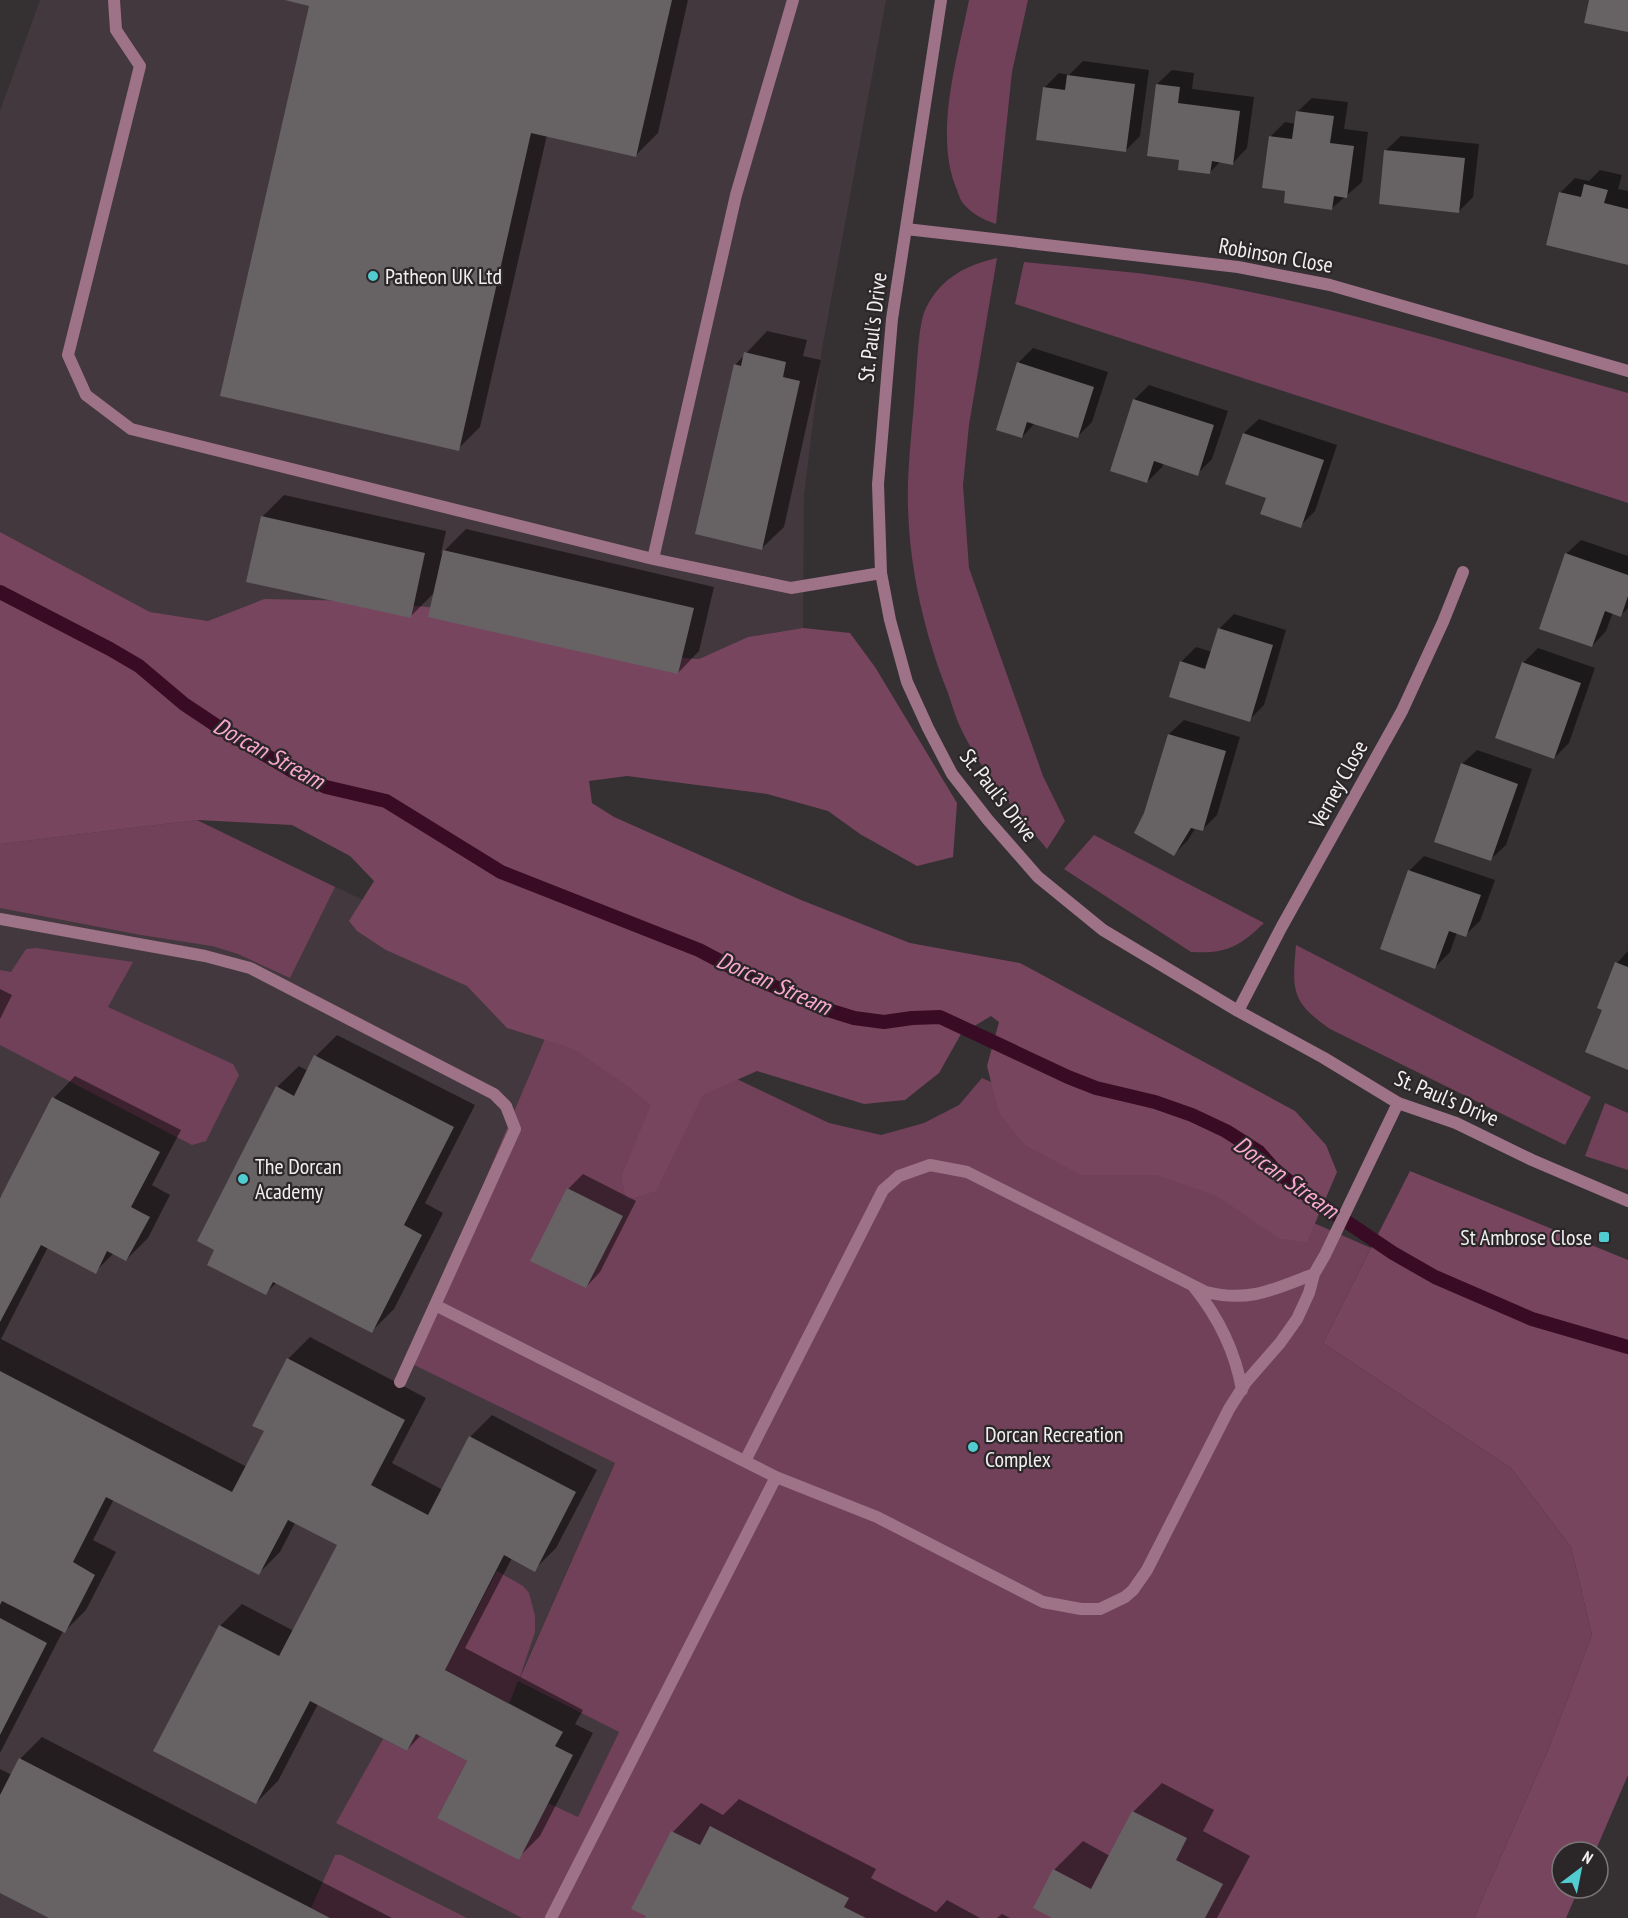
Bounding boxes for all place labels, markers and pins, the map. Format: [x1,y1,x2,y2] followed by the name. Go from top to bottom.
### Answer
[385,262,502,290] place label: Patheon UK Ltd
[366,269,380,283] marker: Patheon UK Ltd
[255,1152,342,1205] place label: The Dorcan Academy
[236,1172,250,1186] marker: The Dorcan Academy
[1460,1223,1592,1251] place label: St Ambrose Close
[1597,1230,1611,1244] marker: St Ambrose Close
[985,1420,1123,1473] place label: Dorcan Recreation Complex
[966,1440,980,1454] marker: Dorcan Recreation Complex

